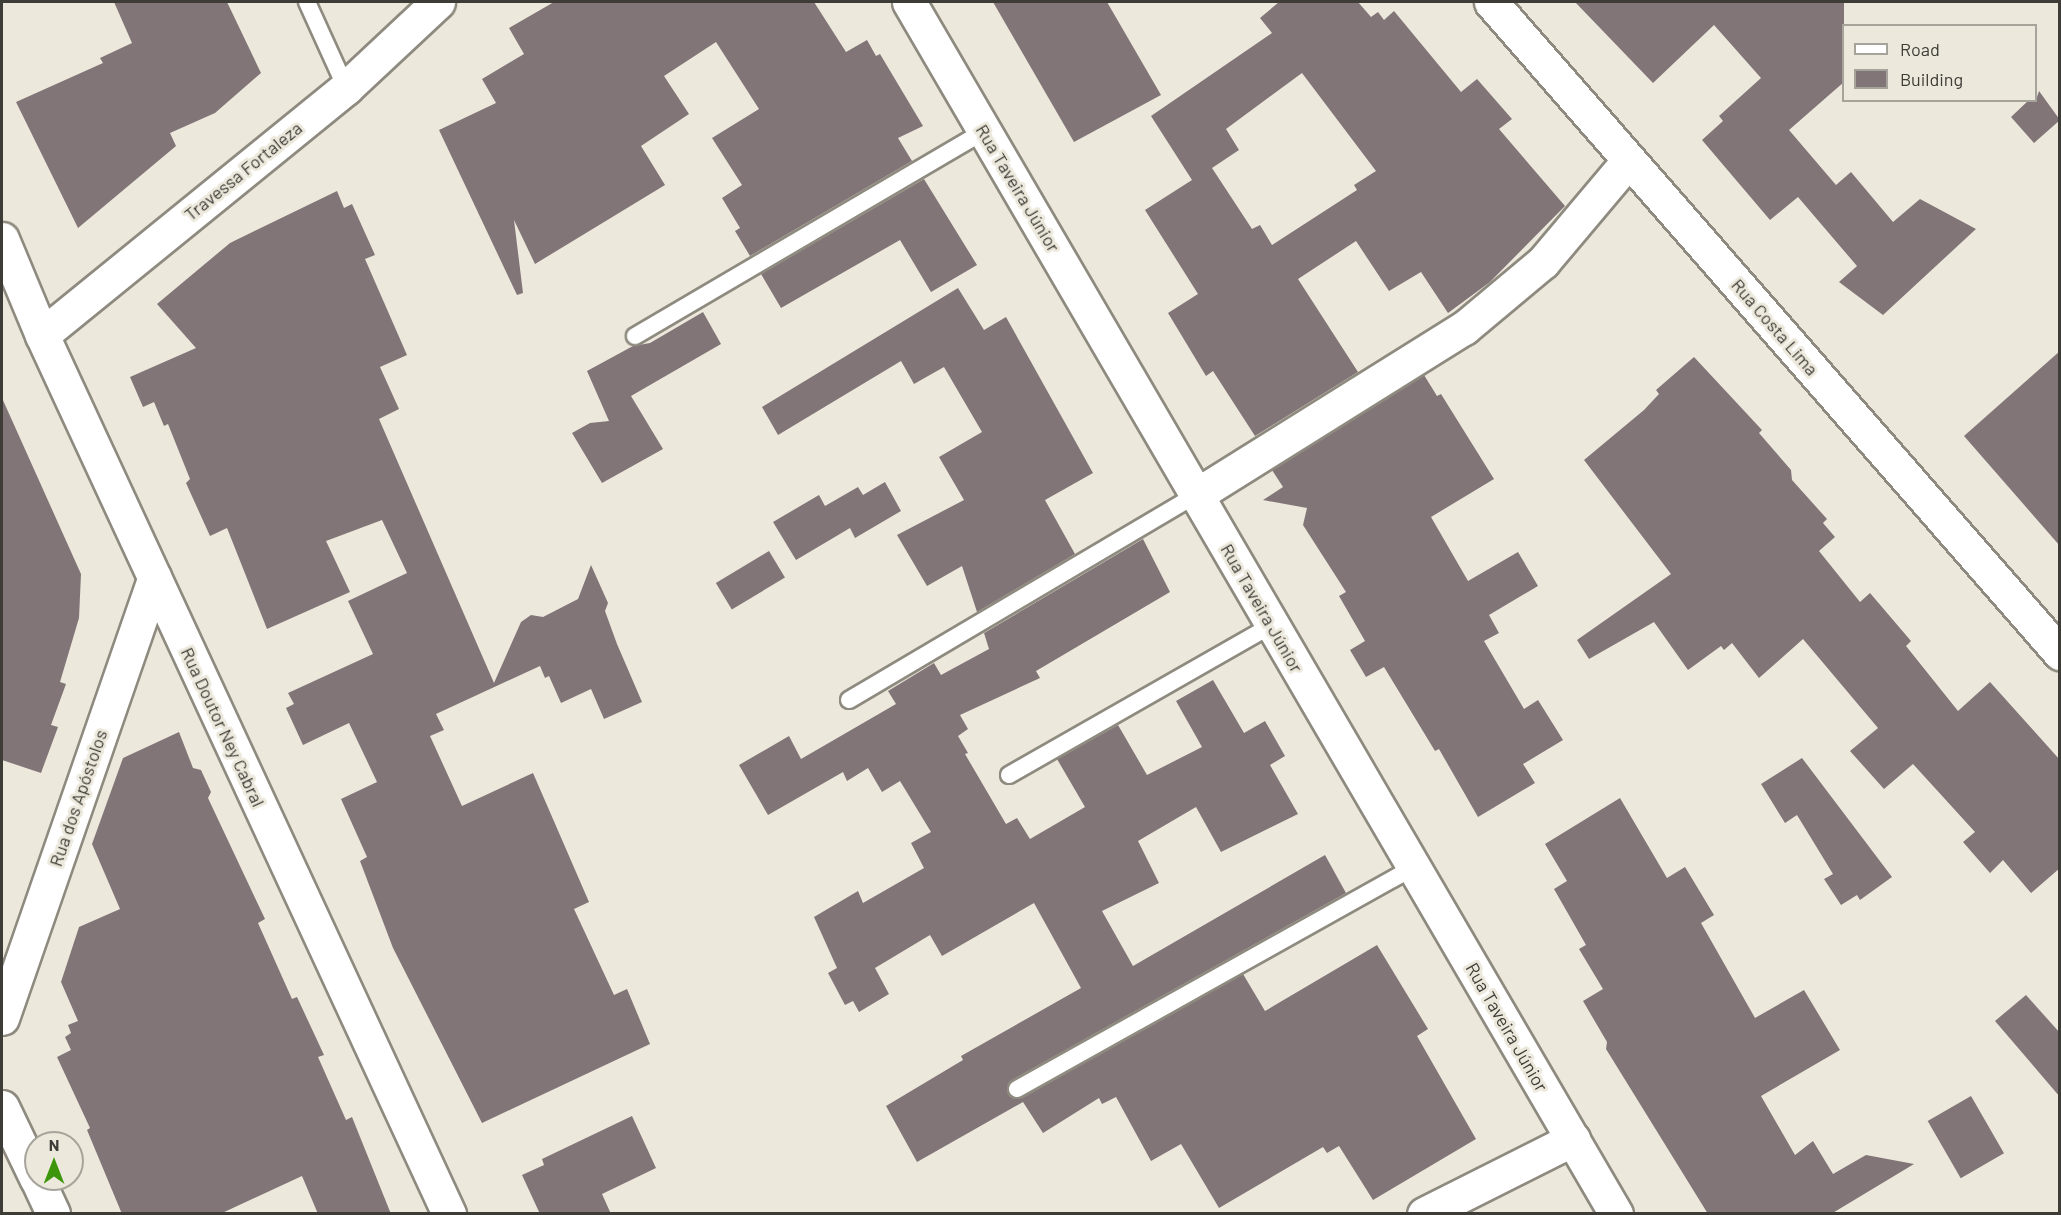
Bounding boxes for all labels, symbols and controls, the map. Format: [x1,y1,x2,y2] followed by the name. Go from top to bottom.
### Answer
[1842,24,2037,102] legend
[1900,38,1940,60] text: Road
[1900,68,1963,90] text: Building
[180,117,306,225] street label: Travessa Fortaleza
[971,120,1065,256] street label: Rua Taveira Júnior
[1727,274,1823,380] street label: Rua Costa Lima
[1216,540,1308,676] street label: Rua Taveira Júnior
[177,644,269,810] street label: Rua Doutor Ney Cabral
[44,727,112,869] street label: Rua dos Apóstolos
[1461,959,1553,1095] street label: Rua Taveira Júnior
[24,1131,84,1191] north arrow
[49,1135,59,1154] text: N

